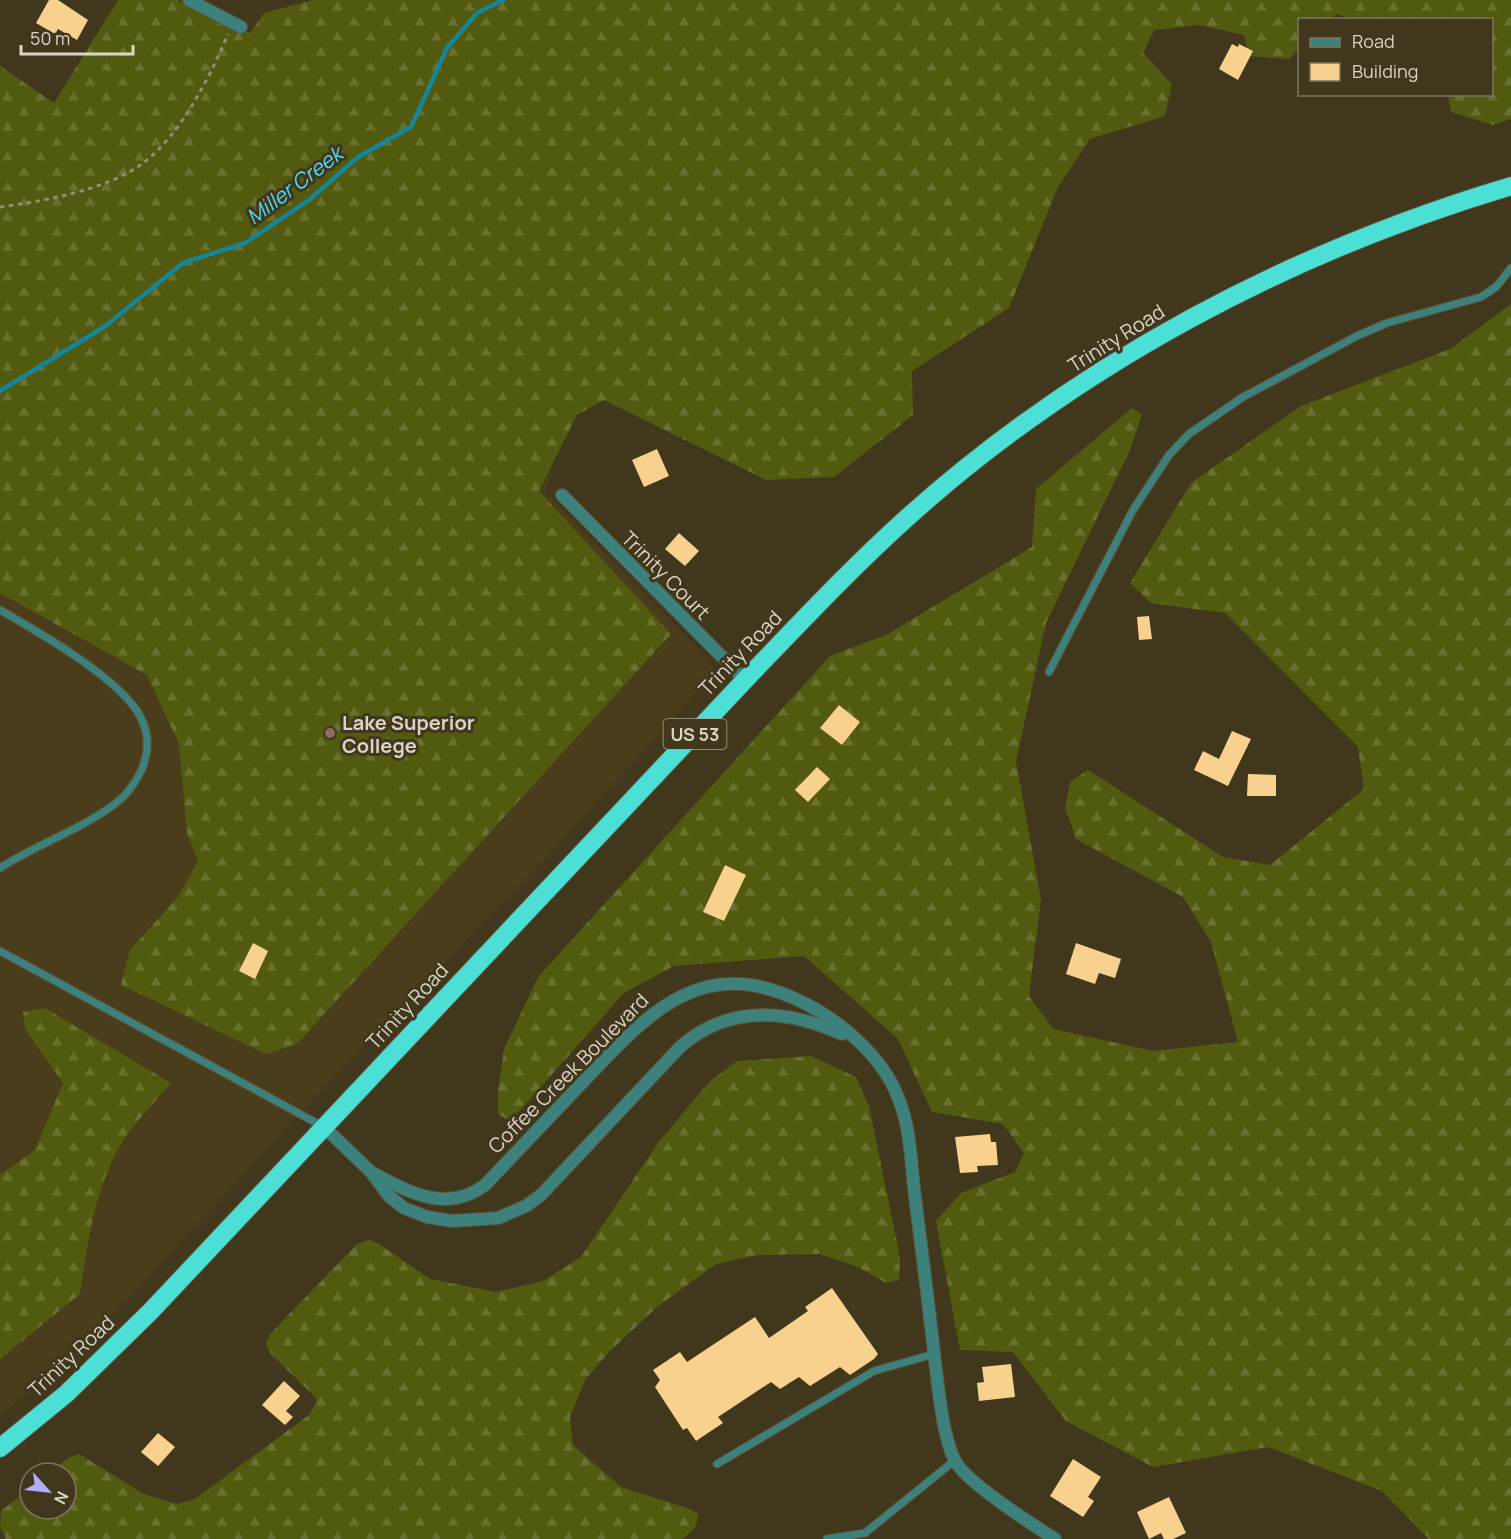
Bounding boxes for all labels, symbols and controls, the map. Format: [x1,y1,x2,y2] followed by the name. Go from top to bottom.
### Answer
[21,18,134,56] scale bar
[1298,18,1493,96] legend
[30,26,70,50] text: 50 m
[1352,29,1395,53] text: Road
[1352,59,1418,83] text: Building
[240,138,350,230] water label: Miller Creek
[1063,298,1169,378] street label: Trinity Road
[616,525,716,625] street label: Trinity Court
[692,604,788,702] street label: Trinity Road
[342,709,475,759] place label: Lake Superior College
[664,719,726,749] road number: US 53
[323,726,337,740] marker: Lake Superior College
[360,957,454,1055] street label: Trinity Road
[482,987,654,1159] street label: Coffee Creek Boulevard
[22,1309,120,1403] street label: Trinity Road
[18,1461,78,1521] north arrow
[49,1488,74,1508] text: N

